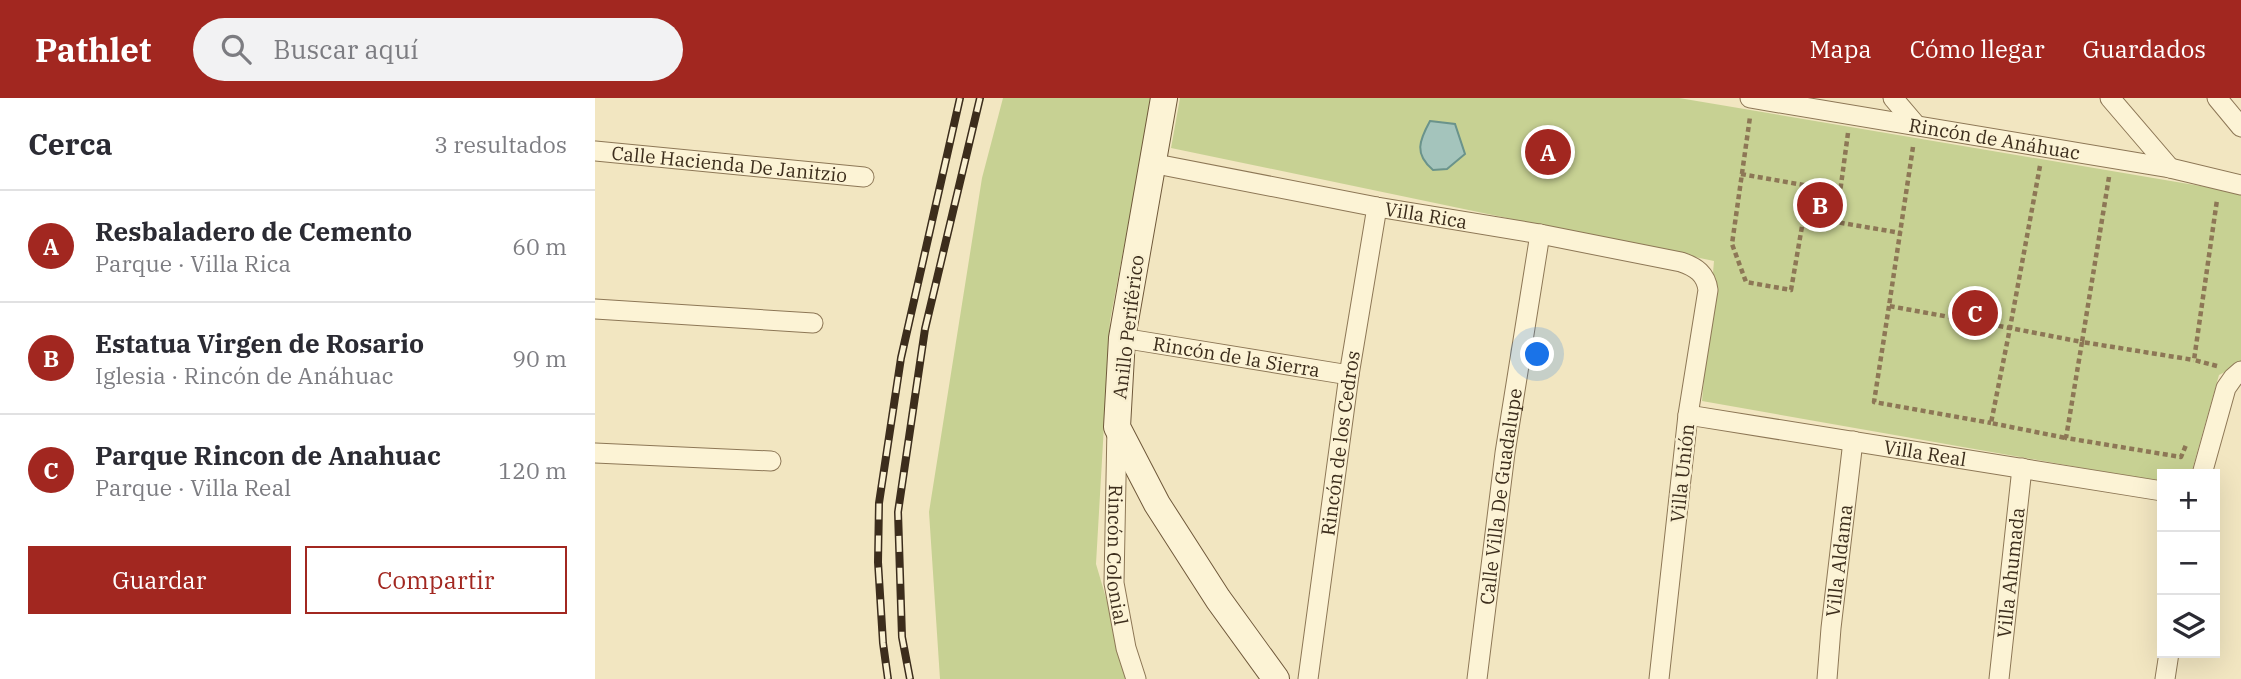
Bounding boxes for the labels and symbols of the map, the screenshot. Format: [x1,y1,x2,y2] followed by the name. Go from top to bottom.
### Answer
[1907,113,2082,165] street label: Rincón de Anáhuac
[1525,126,1571,178] pin: A
[610,141,848,187] street label: Calle Hacienda De Janitzio
[1797,179,1843,231] pin: B
[1383,196,1469,234] street label: Villa Rica
[1107,254,1149,400] street label: Anillo Periférico
[1952,287,1998,339] pin: C
[1151,331,1322,382] street label: Rincón de la Sierra
[1520,337,1554,371] your location
[1315,349,1365,537] street label: Rincón de los Cedros
[1474,386,1527,606] street label: Calle Villa De Guadalupe
[1665,422,1699,524] street label: Villa Unión
[1882,435,1968,471] street label: Villa Real
[1102,484,1134,627] street label: Rincón Colonial
[1820,503,1857,618] street label: Villa Aldama
[1992,506,2030,639] street label: Villa Ahumada

